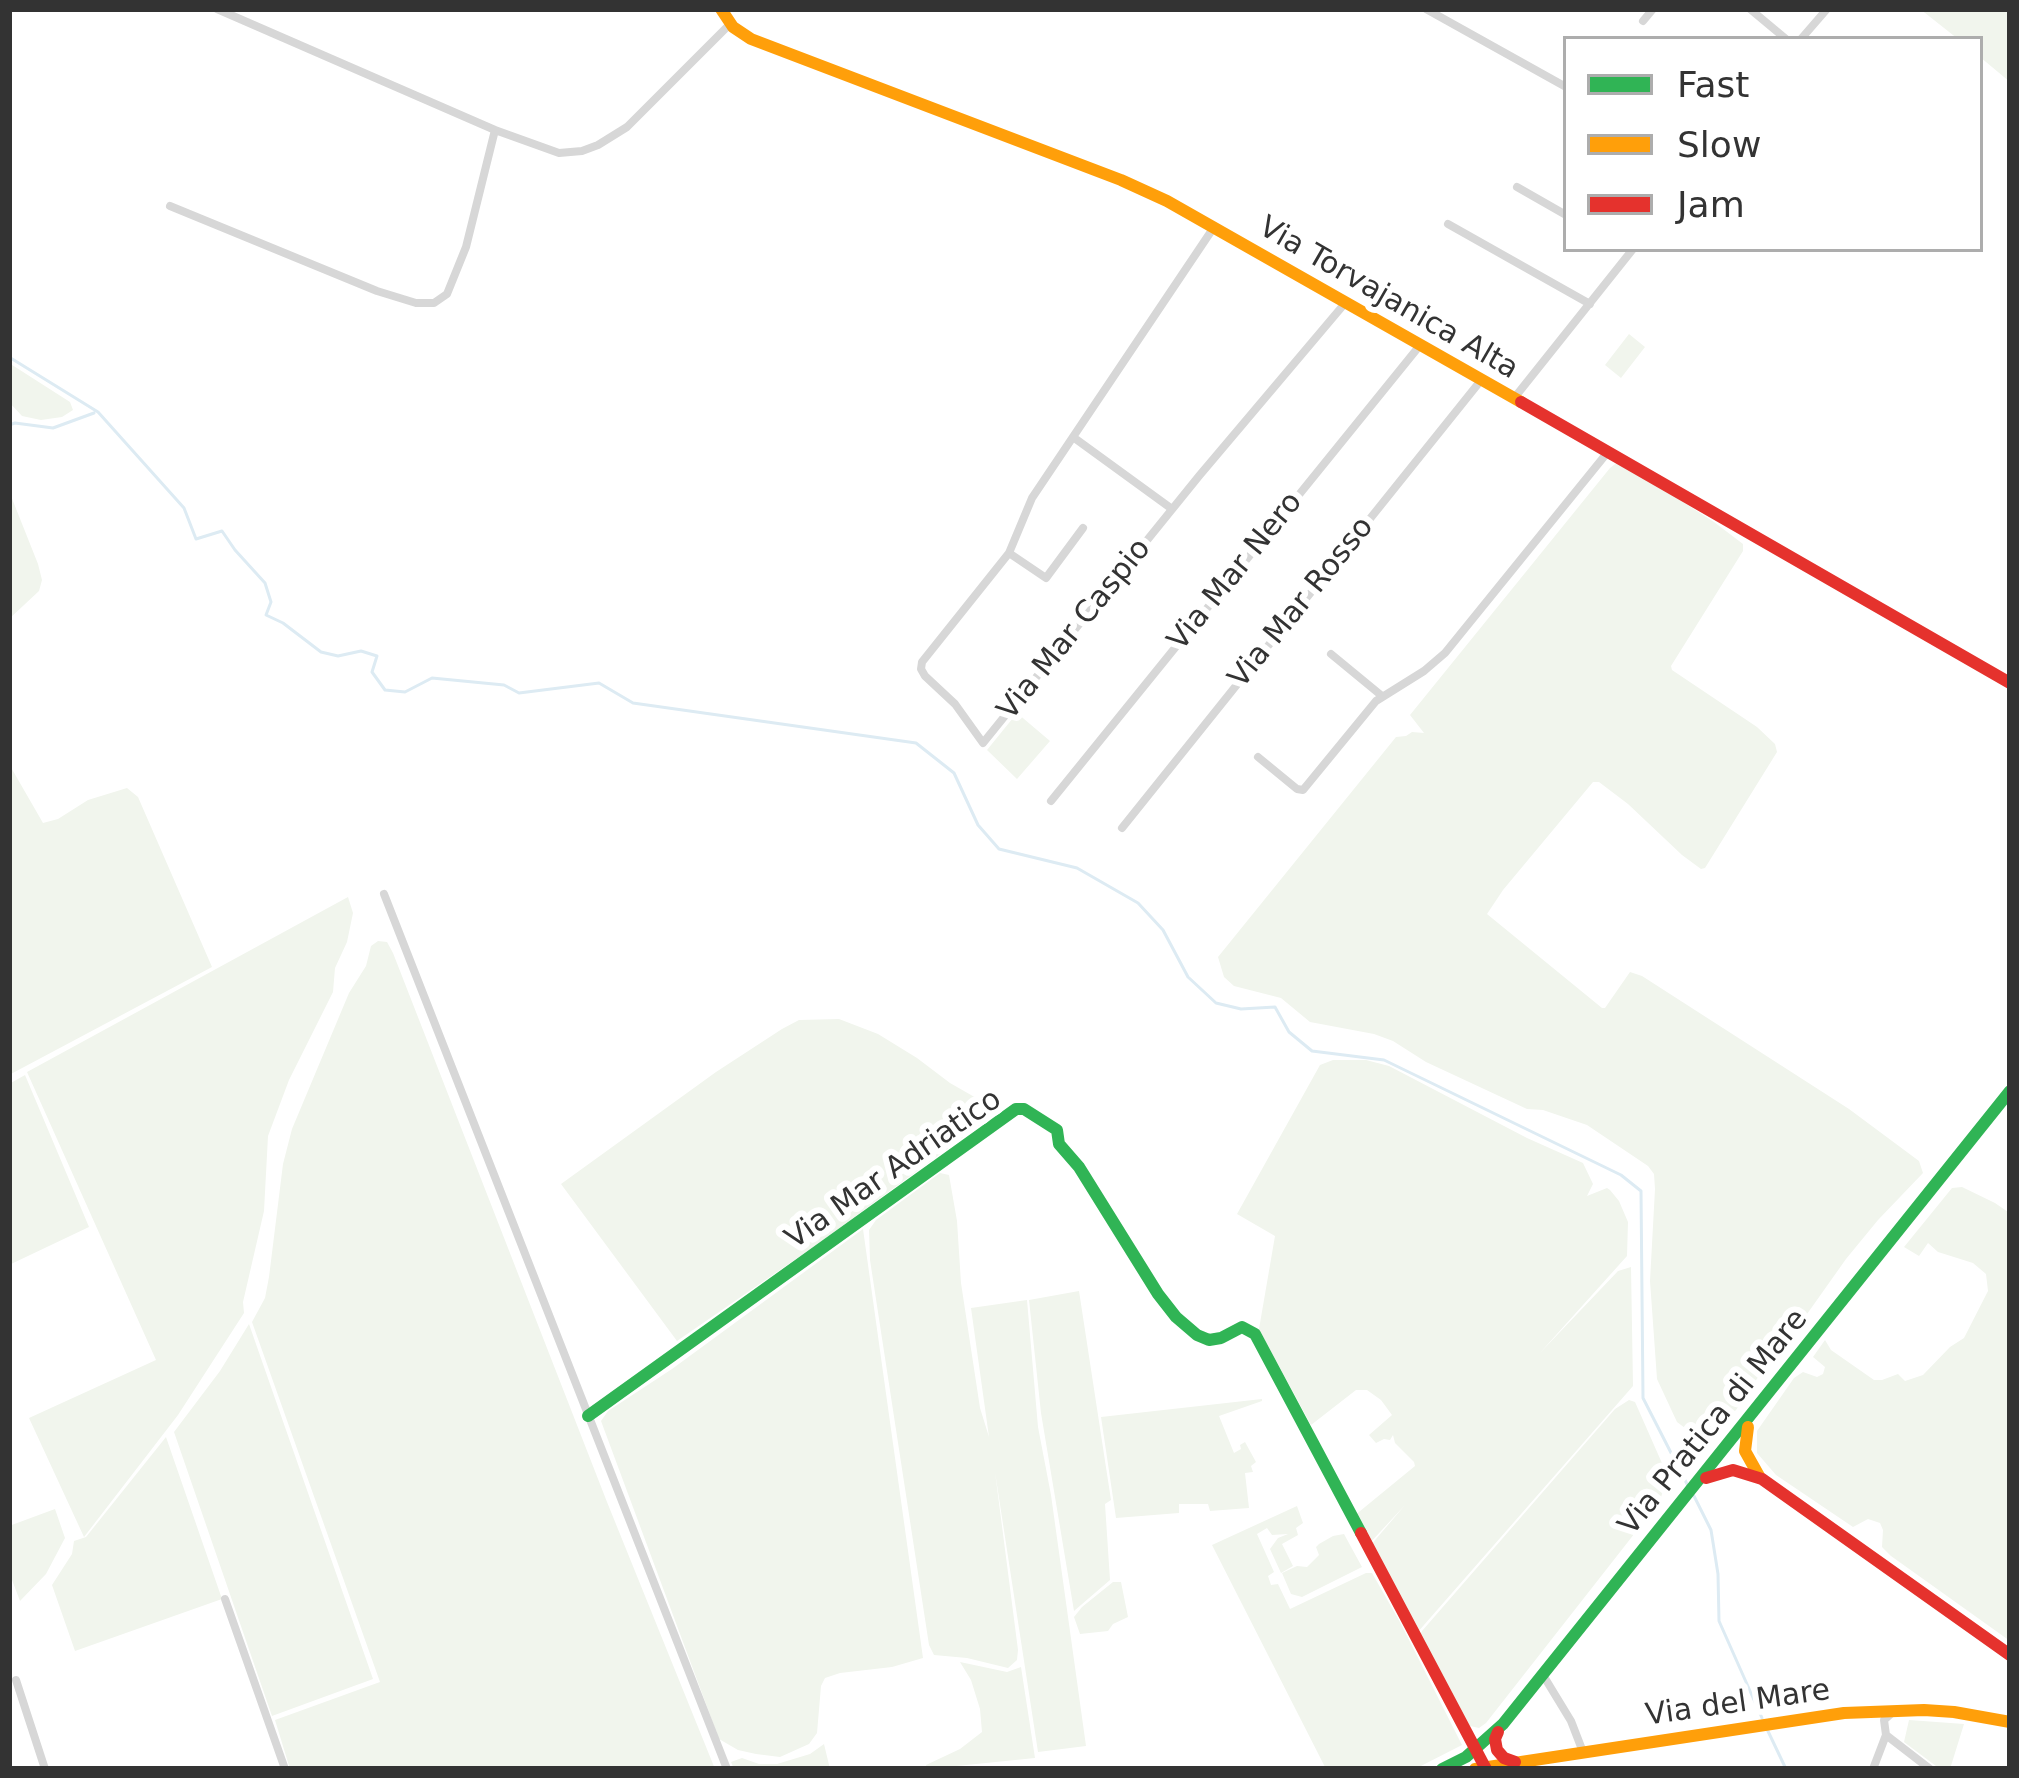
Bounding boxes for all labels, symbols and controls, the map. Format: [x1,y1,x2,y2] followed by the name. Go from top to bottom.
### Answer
[1563,36,1983,252] legend
[1677,64,1749,105] text: Fast
[1677,124,1761,165] text: Slow
[1677,184,1745,225] text: Jam
[1252,210,1524,388] street label: Via Torvajanica Alta
[1161,486,1311,658] street label: Via Mar Nero
[1222,510,1382,696] street label: Via Mar Rosso
[991,532,1159,728] street label: Via Mar Caspio
[779,1082,1009,1258] street label: Via Mar Adriatico
[1612,1303,1816,1543] street label: Via Pratica di Mare
[1643,1673,1833,1735] street label: Via del Mare

